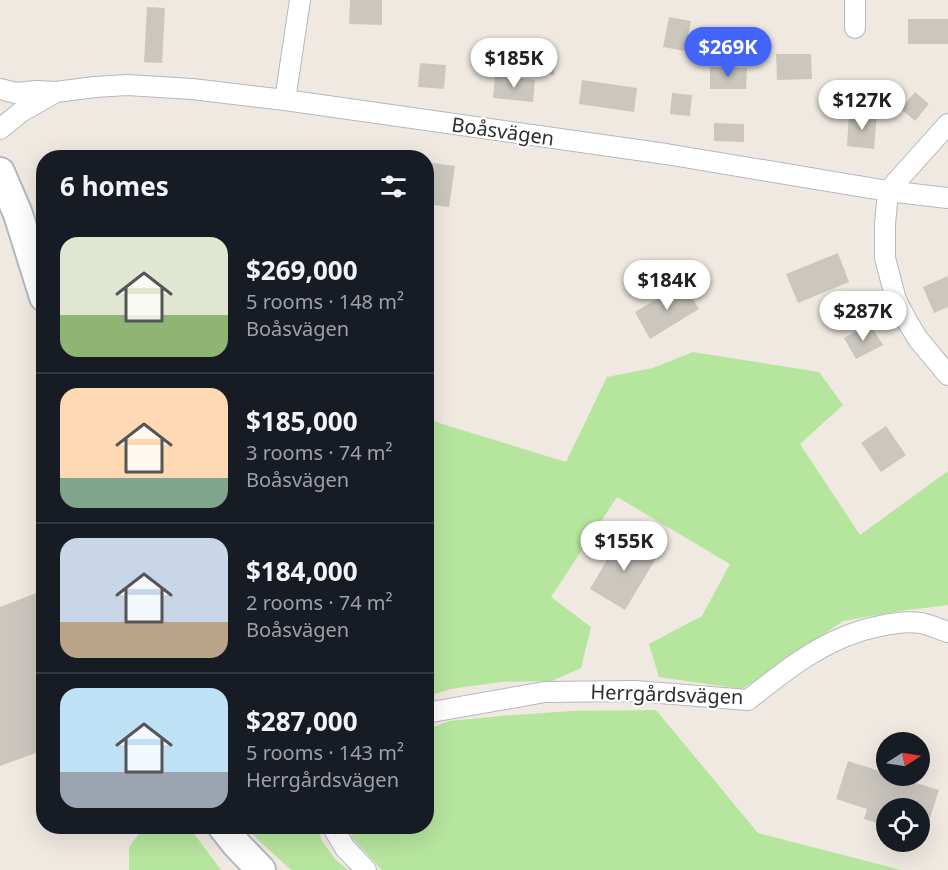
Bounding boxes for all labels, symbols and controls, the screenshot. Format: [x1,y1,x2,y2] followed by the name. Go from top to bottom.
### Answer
[686,27,770,78] pin: $269K
[698,33,758,60] text: $269K
[472,38,556,89] pin: $185K
[484,44,544,71] text: $185K
[820,80,904,131] pin: $127K
[832,86,892,113] text: $127K
[450,110,556,152] street label: Boåsvägen
[60,168,169,204] text: 6 homes
[377,170,410,203] icon: filters
[246,252,358,288] text: $269,000
[625,260,709,311] pin: $184K
[108,261,180,333] icon: home
[637,266,697,293] text: $184K
[246,288,404,315] text: 5 rooms · 148 m²
[821,291,905,342] pin: $287K
[833,297,893,324] text: $287K
[246,315,349,342] text: Boåsvägen
[246,403,358,439] text: $185,000
[108,412,180,484] icon: home
[246,439,393,466] text: 3 rooms · 74 m²
[246,466,349,493] text: Boåsvägen
[582,521,666,572] pin: $155K
[594,527,654,554] text: $155K
[246,553,358,589] text: $184,000
[108,562,180,634] icon: home
[246,589,393,616] text: 2 rooms · 74 m²
[246,616,349,643] text: Boåsvägen
[590,678,744,710] street label: Herrgårdsvägen
[246,703,358,739] text: $287,000
[108,712,180,784] icon: home
[876,732,930,786] north arrow
[876,732,930,852] map controls
[246,739,404,766] text: 5 rooms · 143 m²
[246,766,399,793] text: Herrgårdsvägen
[876,798,930,852] button: locate

